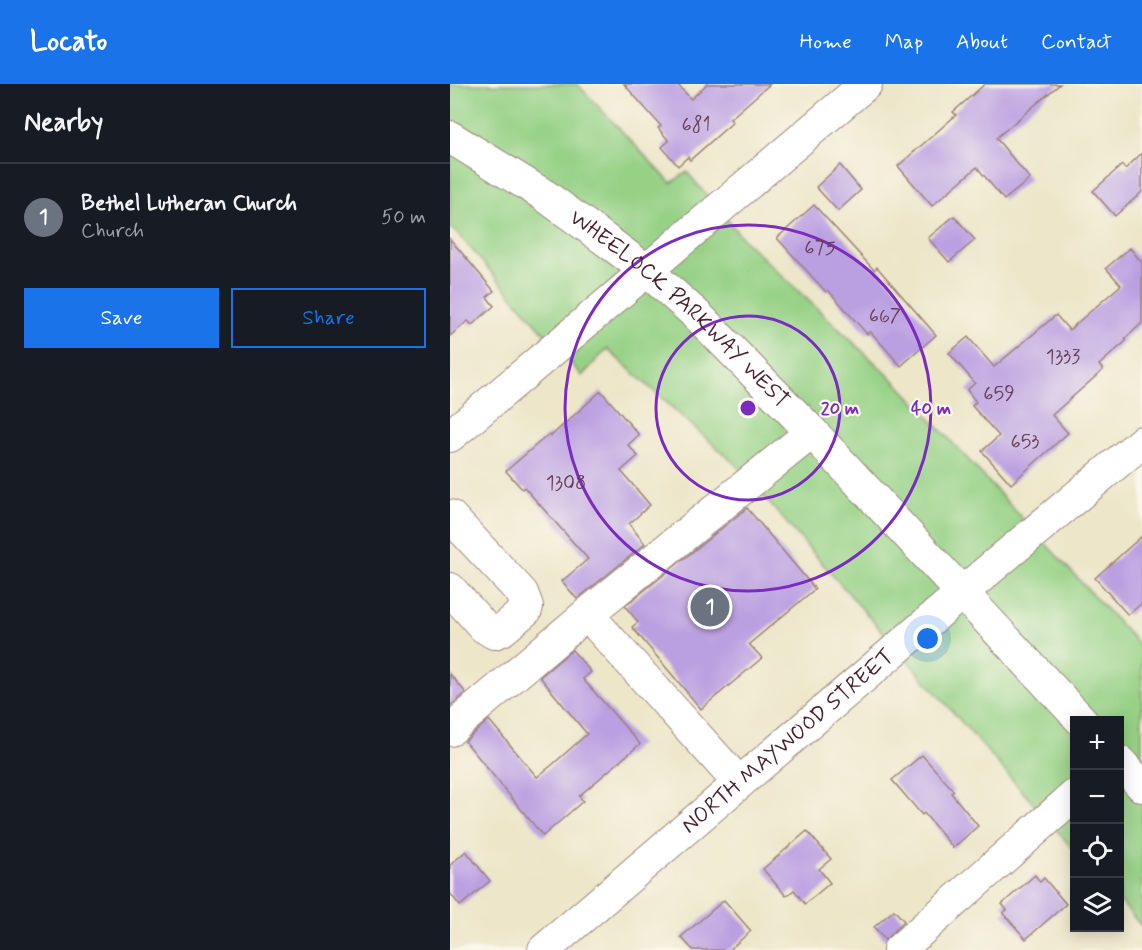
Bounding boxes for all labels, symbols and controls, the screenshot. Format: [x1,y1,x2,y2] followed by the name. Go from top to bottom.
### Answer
[30,24,107,61] text: Locato
[800,28,852,56] text: Home
[885,28,923,56] text: Map
[956,28,1008,56] text: About
[1041,28,1112,56] text: Contact
[24,106,103,140] text: Nearby
[682,112,710,139] house number: 681
[81,190,297,218] text: Bethel Lutheran Church
[39,204,48,231] text: 1
[381,204,426,231] text: 50 m
[564,204,795,415] street label: WHEELOCK PARKWAY WEST
[81,218,144,245] text: Church
[804,235,836,262] house number: 675
[24,288,219,348] button: Save
[231,288,426,348] button: Share
[869,303,901,330] house number: 667
[1046,344,1080,371] house number: 1333
[983,381,1015,408] house number: 659
[821,397,859,421] text: 20 m
[911,397,951,421] text: 40 m
[738,398,758,418] centre of rings
[1010,429,1040,456] house number: 653
[546,470,586,497] house number: 1308
[690,584,730,630] pin: 1
[913,624,942,653] your location
[676,643,900,840] street label: NORTH MAYWOOD STREET
[1070,716,1124,932] map controls
[1070,716,1124,770] button: +
[1070,770,1124,824] button: −
[1070,824,1124,878] button: locate
[1070,878,1124,932] button: layers

